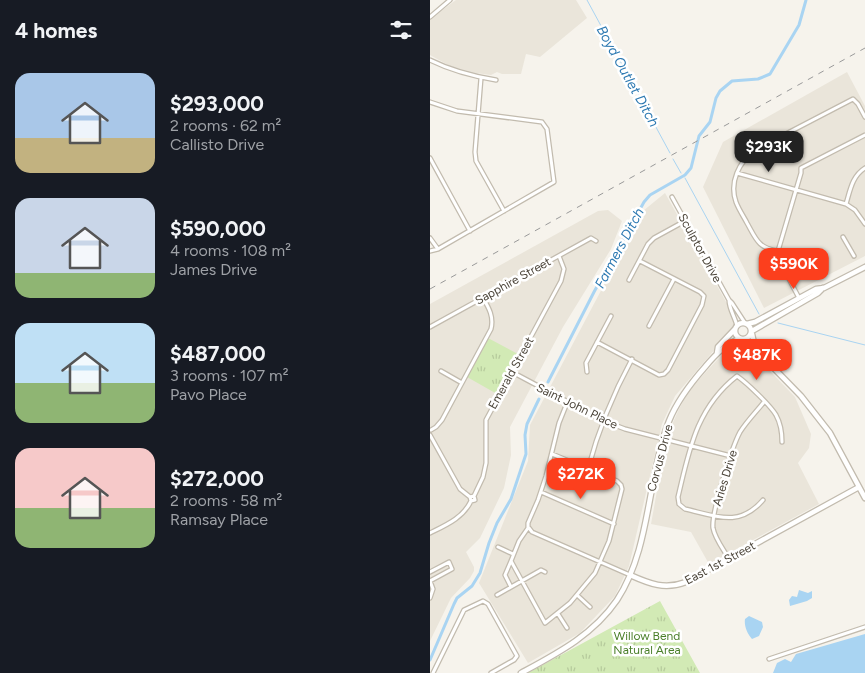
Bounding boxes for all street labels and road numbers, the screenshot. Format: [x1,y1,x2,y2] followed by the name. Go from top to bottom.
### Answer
[675,211,725,285] street label: Sculptor Drive
[473,254,554,308] street label: Sapphire Street
[485,334,537,412] street label: Emerald Street
[534,380,620,432] street label: Saint John Place
[644,422,676,493] street label: Corvus Drive
[710,448,740,508] street label: Aries Drive
[682,538,758,587] street label: East 1st Street

